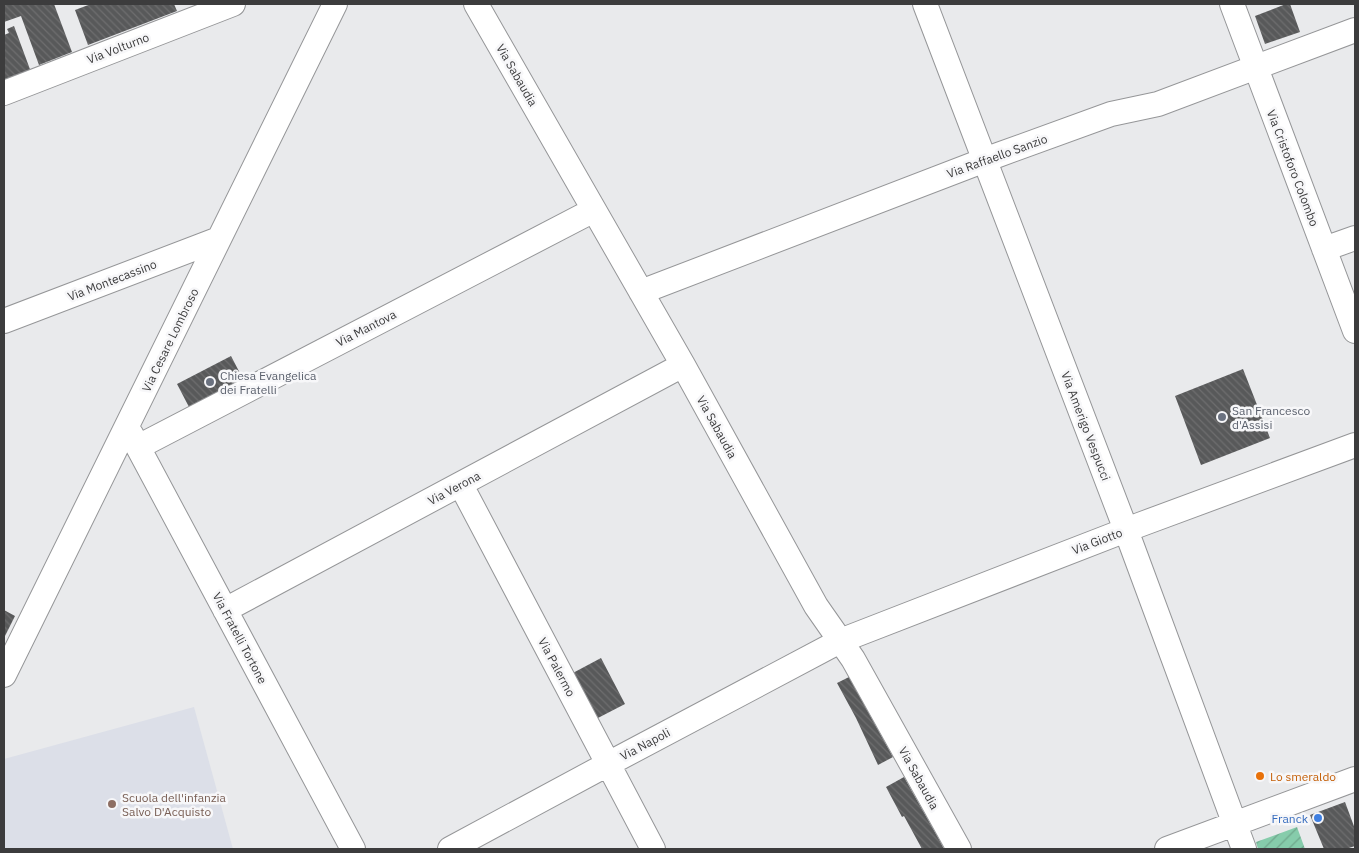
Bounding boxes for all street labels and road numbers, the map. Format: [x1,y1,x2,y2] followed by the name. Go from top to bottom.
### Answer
[85,29,151,67] street label: Via Volturno
[493,41,541,109] street label: Via Sabaudia
[1264,108,1322,229] street label: Via Cristoforo Colombo
[945,131,1050,181] street label: Via Raffaello Sanzio
[65,256,159,304] street label: Via Montecassino
[138,286,202,394] street label: Via Cesare Lombroso
[333,306,399,350] street label: Via Mantova
[1058,369,1114,483] street label: Via Amerigo Vespucci
[694,393,741,462] street label: Via Sabaudia
[425,468,483,508] street label: Via Verona
[1070,524,1124,557] street label: Via Giotto
[210,590,271,687] street label: Via Fratelli Tortone
[535,635,579,699] street label: Via Palermo
[617,725,673,763] street label: Via Napoli
[896,744,943,813] street label: Via Sabaudia

